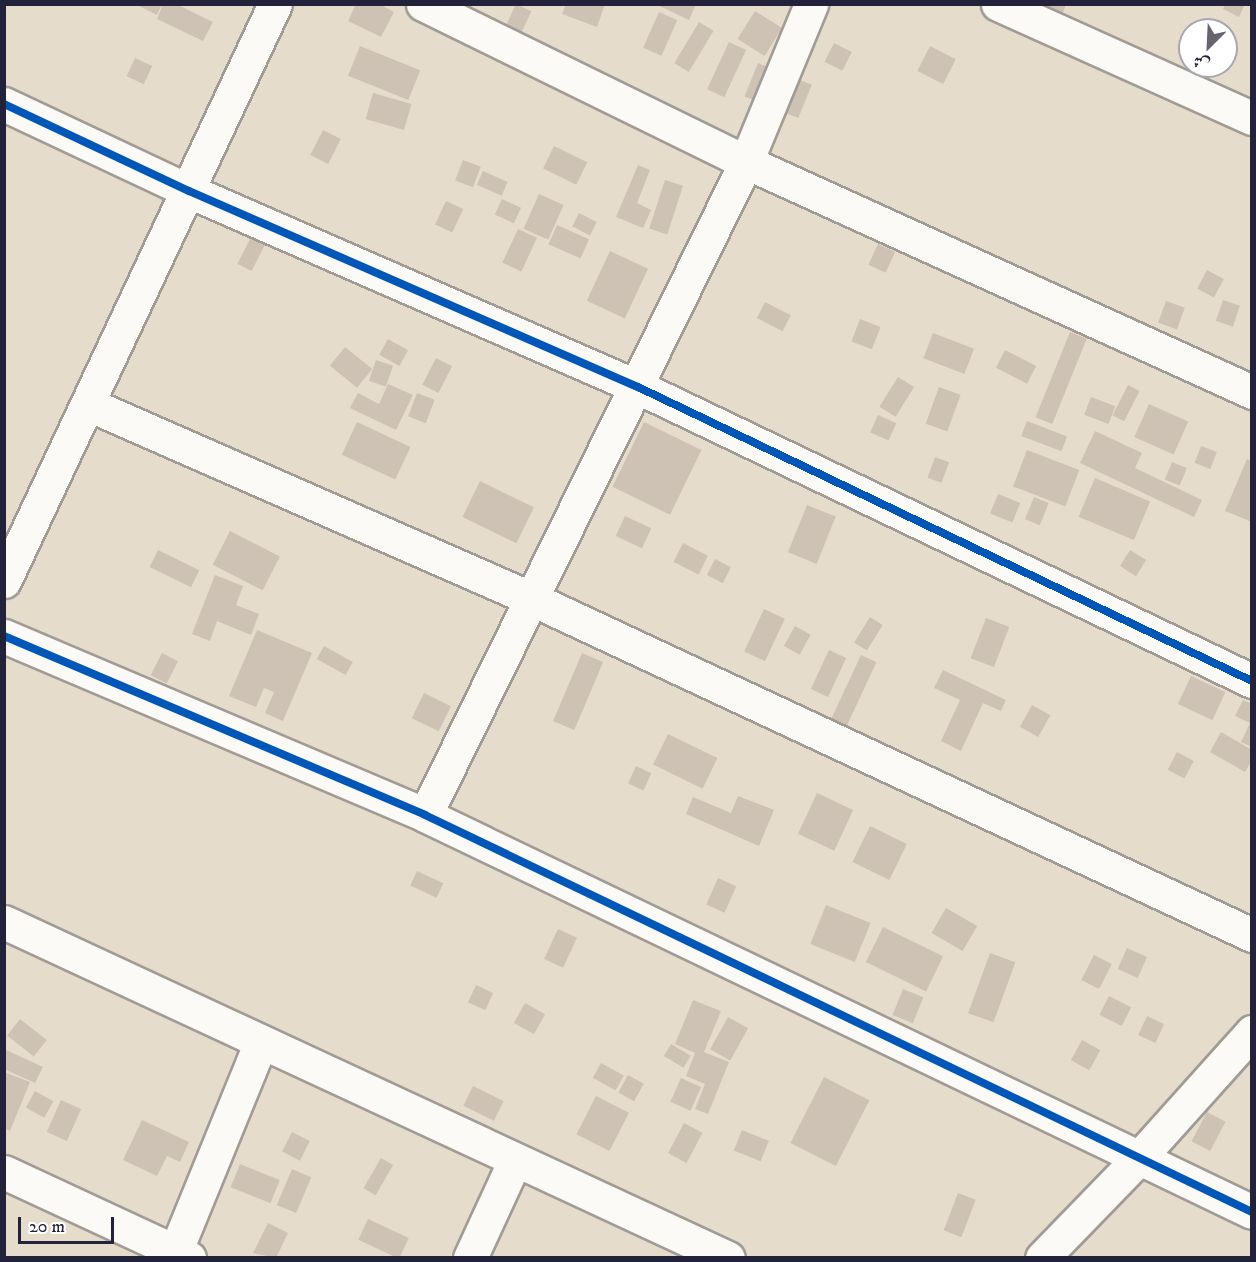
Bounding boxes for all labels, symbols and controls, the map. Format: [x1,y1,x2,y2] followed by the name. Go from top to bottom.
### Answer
[1178,18,1238,78] north arrow
[1190,50,1213,75] text: ش
[21,1205,117,1243] scale bar
[29,1216,65,1238] text: 20 m

